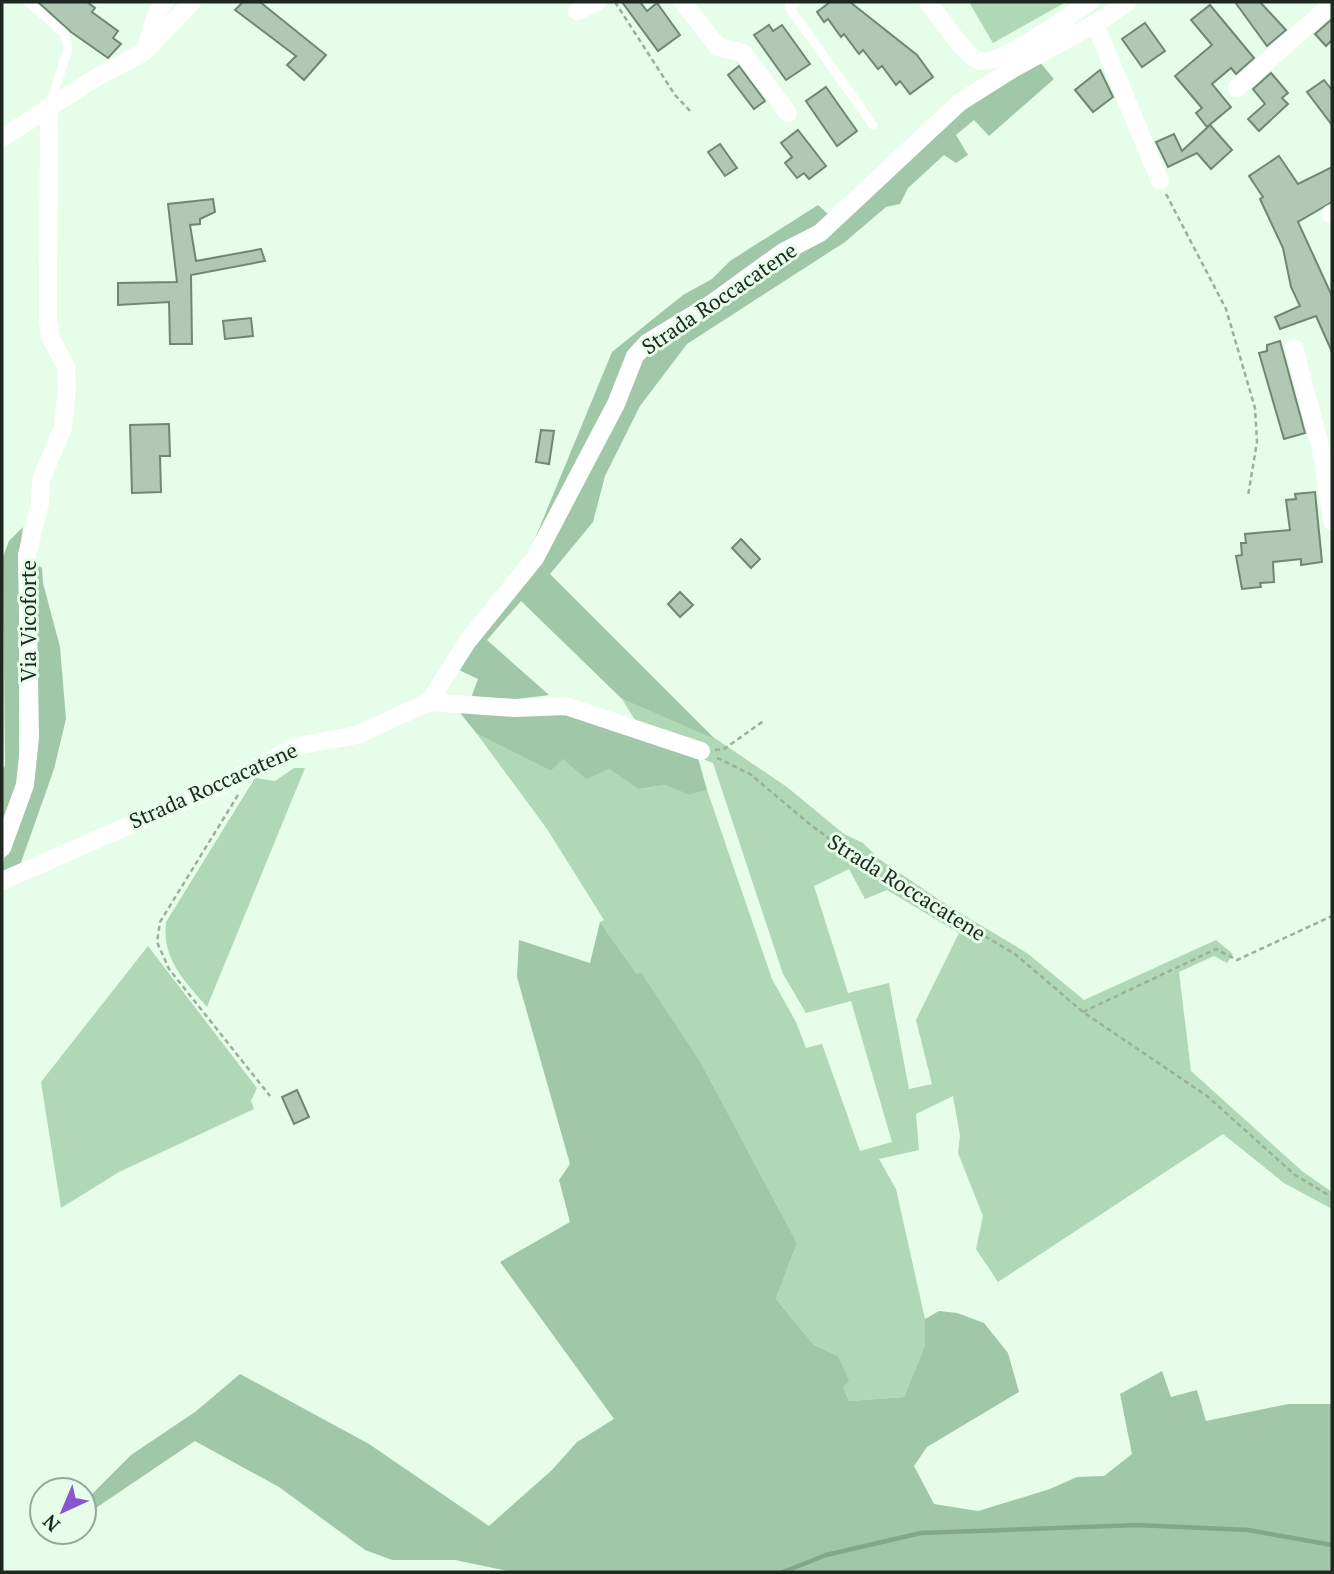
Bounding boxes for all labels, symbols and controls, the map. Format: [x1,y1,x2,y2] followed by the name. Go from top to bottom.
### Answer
[636,236,802,360] street label: Strada Roccacatene
[14,560,42,682] street label: Via Vicoforte
[125,735,301,835] street label: Strada Roccacatene
[823,827,991,947] street label: Strada Roccacatene
[28,1476,98,1546] north arrow
[37,1509,65,1538] text: N

